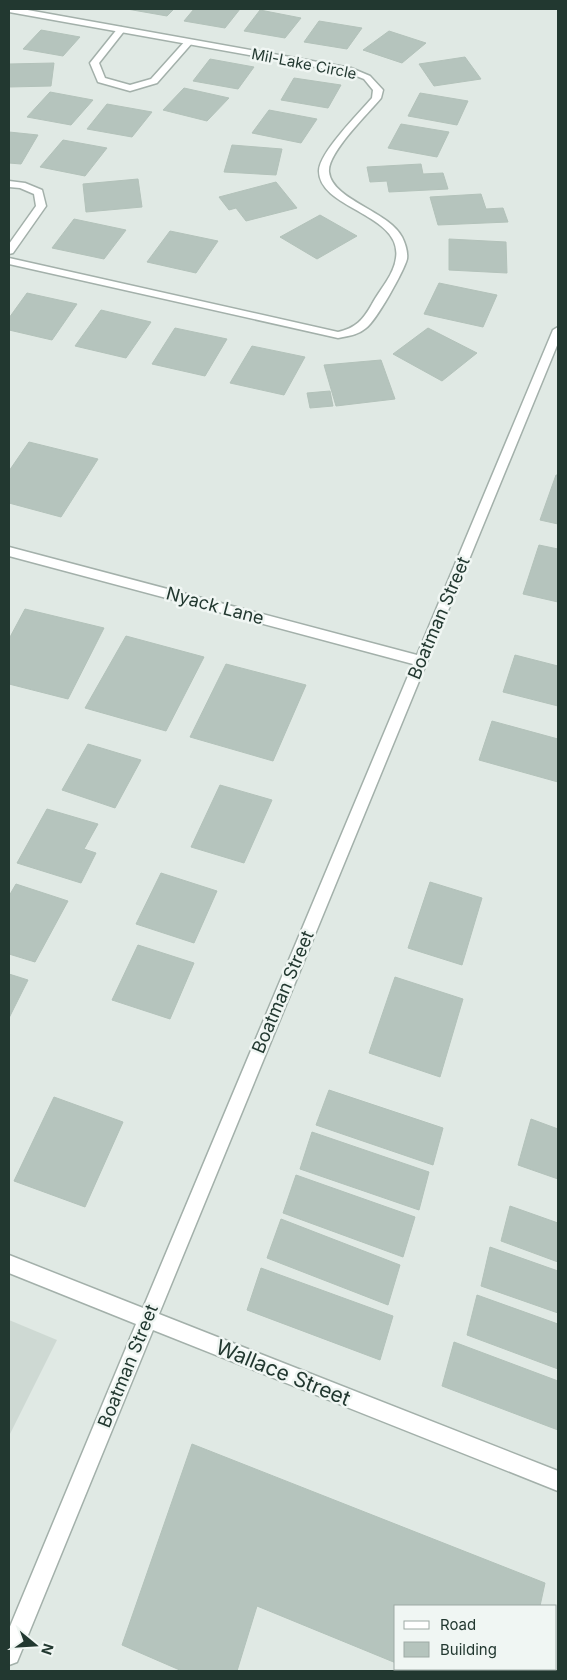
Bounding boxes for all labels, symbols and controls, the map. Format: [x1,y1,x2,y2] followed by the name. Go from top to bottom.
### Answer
[250,44,358,83] street label: Mil-Lake Circle
[403,553,474,682] street label: Boatman Street
[164,582,266,629] street label: Nyack Lane
[247,927,318,1056] street label: Boatman Street
[93,1301,162,1431] street label: Boatman Street
[212,1334,354,1411] street label: Wallace Street
[394,1605,557,1670] legend
[440,1615,476,1634] text: Road
[10,1620,60,1670] north arrow
[440,1640,497,1659] text: Building
[38,1641,58,1657] text: N

